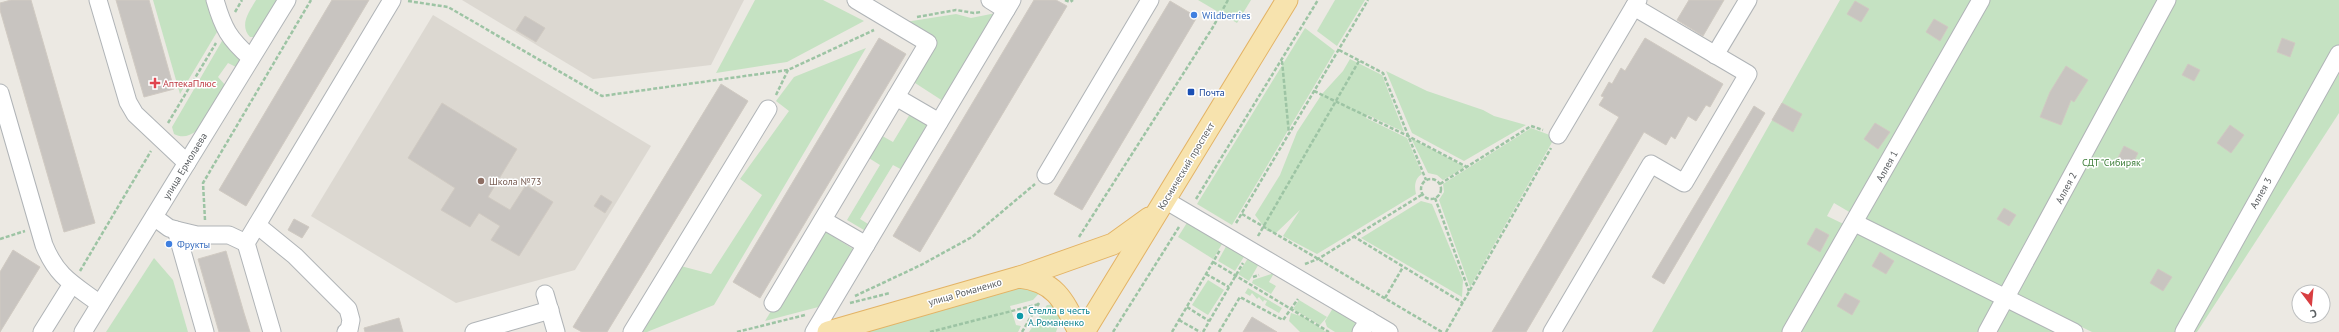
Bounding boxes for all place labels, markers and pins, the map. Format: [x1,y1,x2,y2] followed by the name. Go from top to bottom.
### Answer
[1202,9,1251,22] place label: Wildberries
[1189,10,1199,20] marker: Wildberries
[163,77,217,90] place label: АптекаПлюс
[150,78,160,88] marker: АптекаПлюс
[1199,86,1225,99] place label: Почта
[1186,87,1196,97] marker: Почта
[489,175,542,188] place label: Школа №73
[476,176,486,186] marker: Школа №73
[177,238,210,251] place label: Фрукты
[164,239,174,249] marker: Фрукты
[1028,304,1090,329] place label: Стелла в честь А.Романенко
[1015,311,1025,321] marker: Стелла в честь А.Романенко

